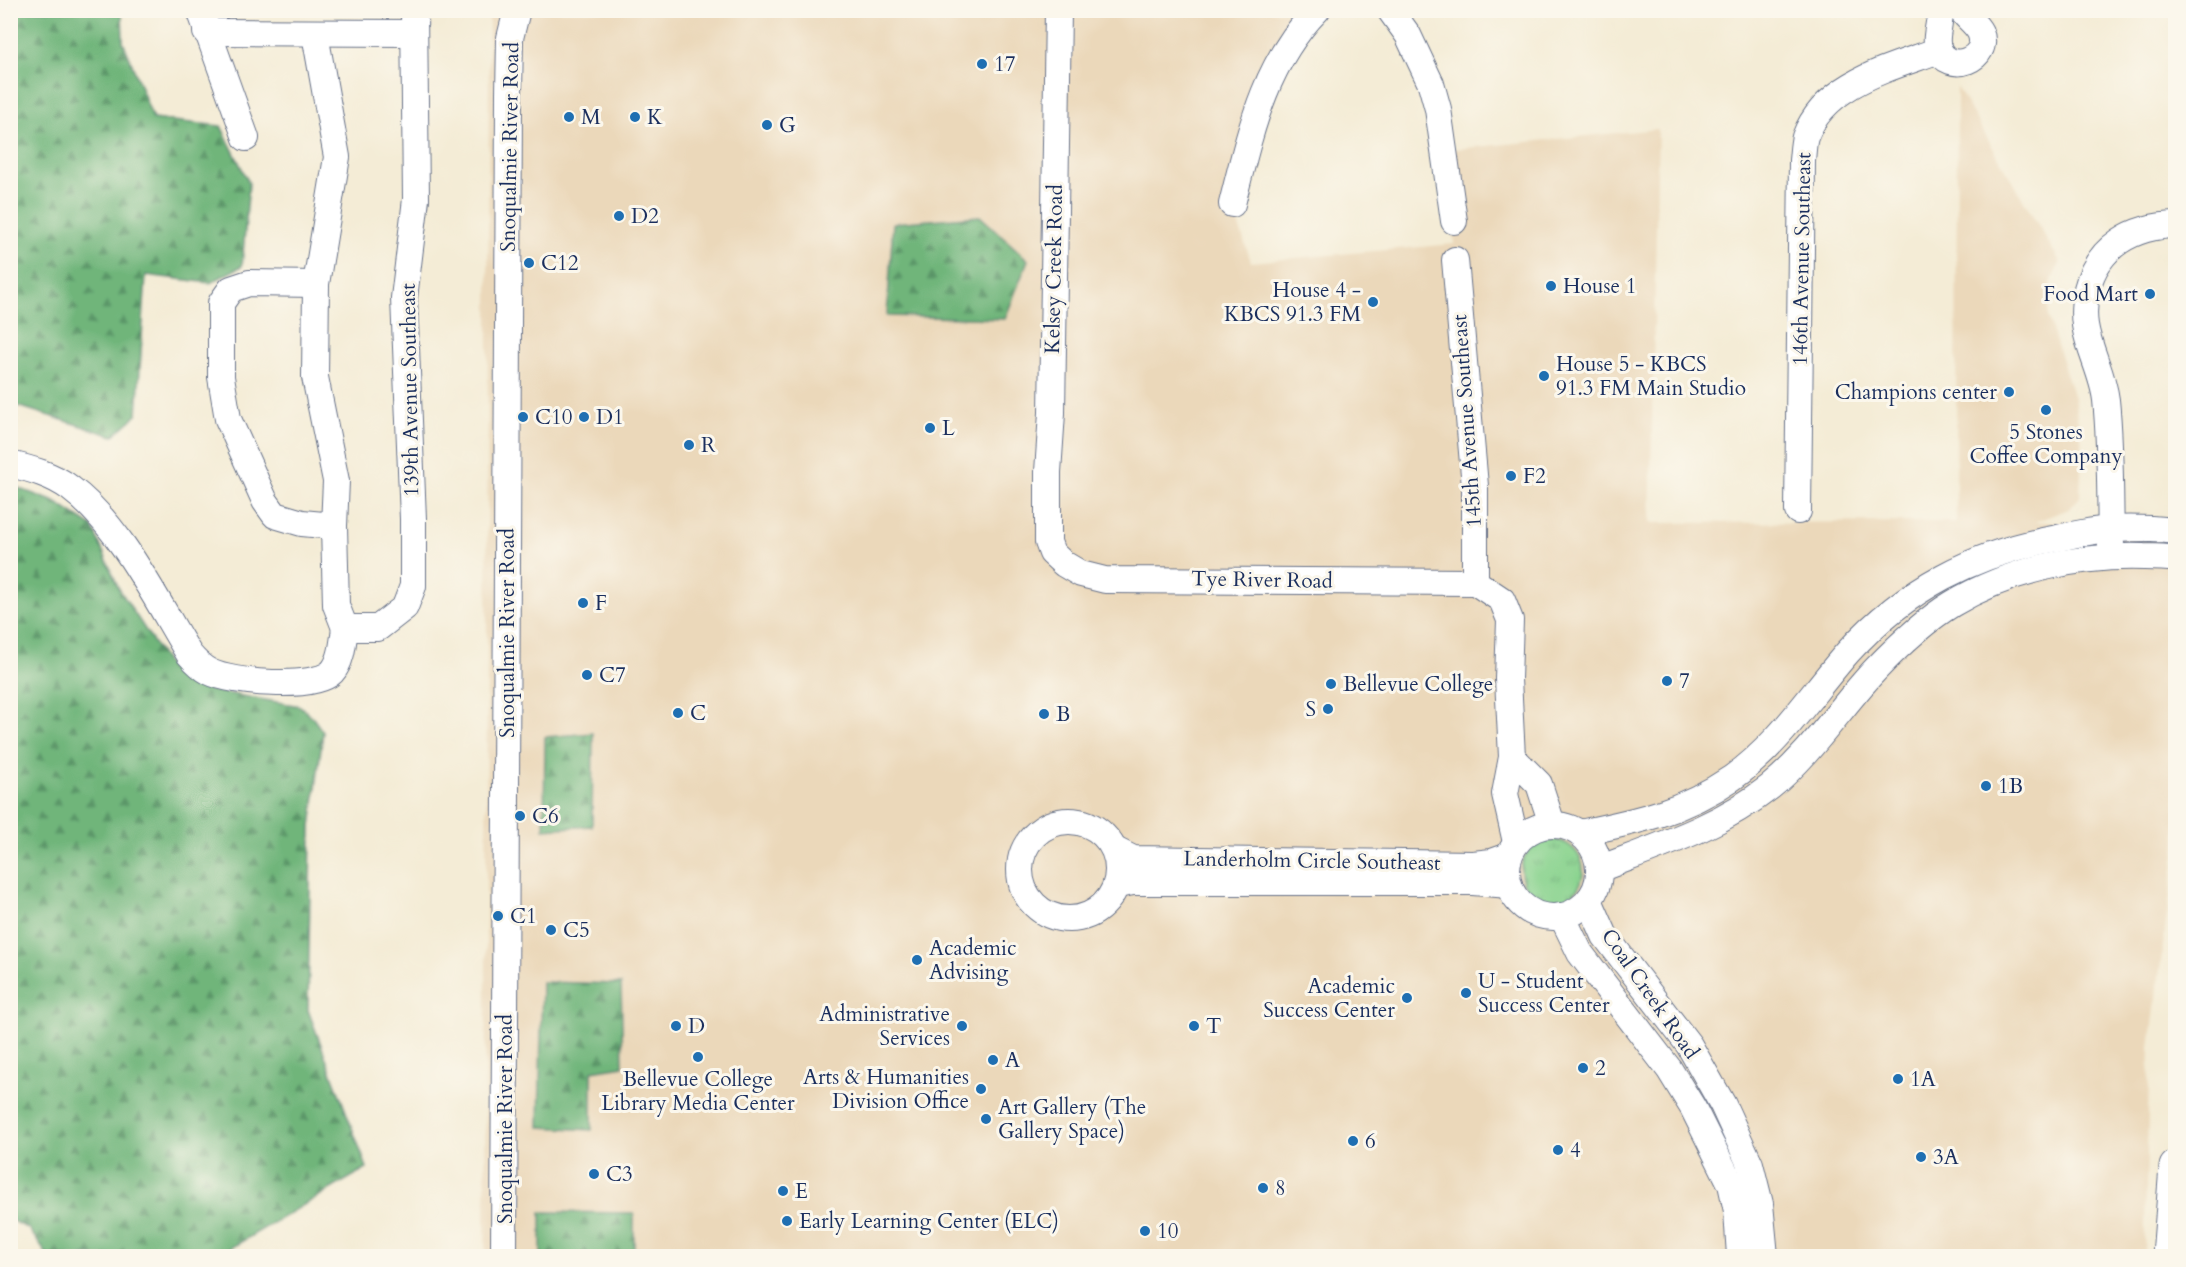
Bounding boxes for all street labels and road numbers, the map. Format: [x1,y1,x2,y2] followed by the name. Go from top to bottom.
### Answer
[494,42,526,252] street label: Snoqualmie River Road
[1786,152,1818,366] street label: 146th Avenue Southeast
[1038,184,1070,354] street label: Kelsey Creek Road
[394,283,426,497] street label: 139th Avenue Southeast
[1445,313,1489,529] street label: 145th Avenue Southeast
[493,528,522,738] street label: Snoqualmie River Road
[1191,564,1333,596] street label: Tye River Road
[1183,844,1441,878] street label: Landerholm Circle Southeast
[1594,923,1706,1065] street label: Coal Creek Road
[491,1014,520,1224] street label: Snoqualmie River Road

